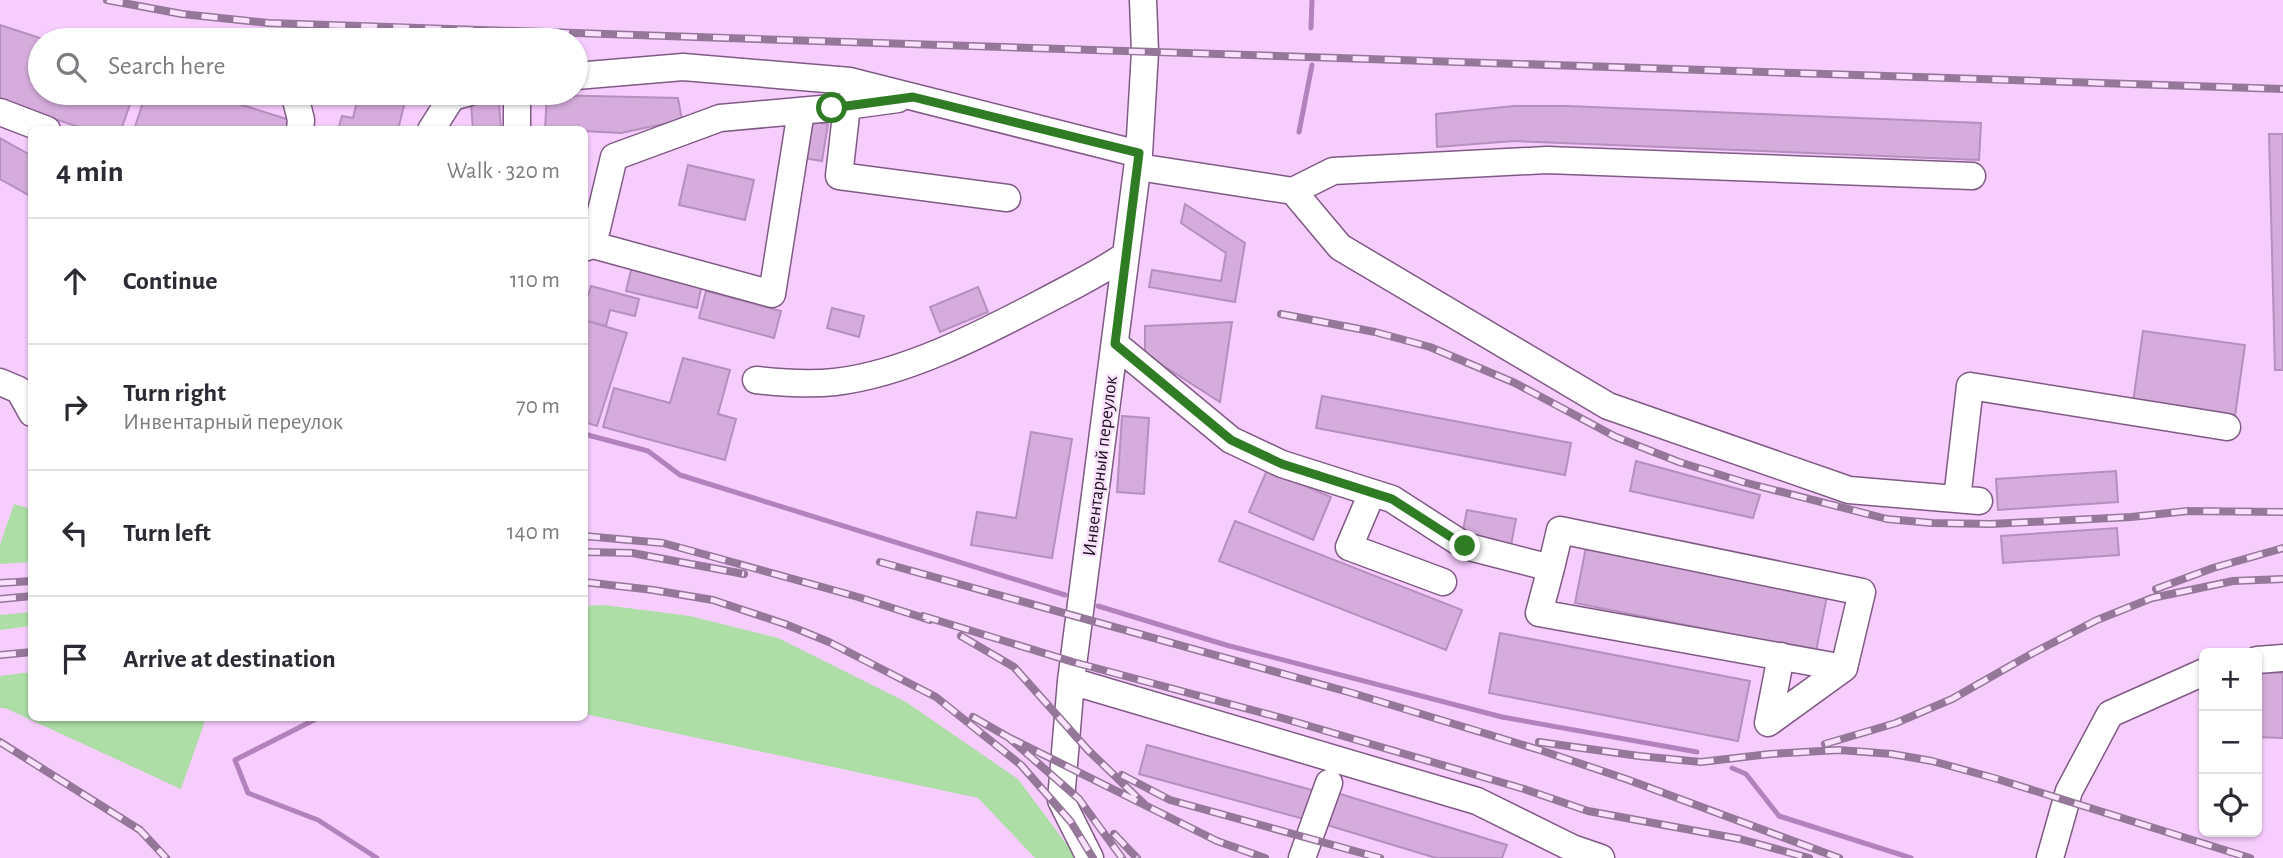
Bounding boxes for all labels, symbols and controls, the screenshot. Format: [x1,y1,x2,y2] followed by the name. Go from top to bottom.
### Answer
[28,28,588,105] search box
[52,48,90,86] icon: search
[108,53,226,79] text: Search here
[816,92,847,123] route start
[56,157,124,187] text: 4 min
[447,160,560,183] text: Walk · 320 m
[56,262,94,300] icon: ahead
[123,268,218,294] text: Continue
[510,269,560,292] text: 110 m
[1080,375,1121,558] street label: Инвентарный переулок
[123,380,226,406] text: Turn right
[56,388,94,426] icon: right
[516,395,560,418] text: 70 m
[123,411,343,434] text: Инвентарный переулок
[56,514,94,552] icon: left
[123,520,211,546] text: Turn left
[507,521,560,544] text: 140 m
[1449,530,1480,561] route end
[56,640,94,678] icon: arrive
[123,646,336,672] text: Arrive at destination
[2199,648,2262,837] map controls
[2199,648,2262,711] button: +
[2199,711,2262,774] button: −
[2199,774,2262,837] button: locate

